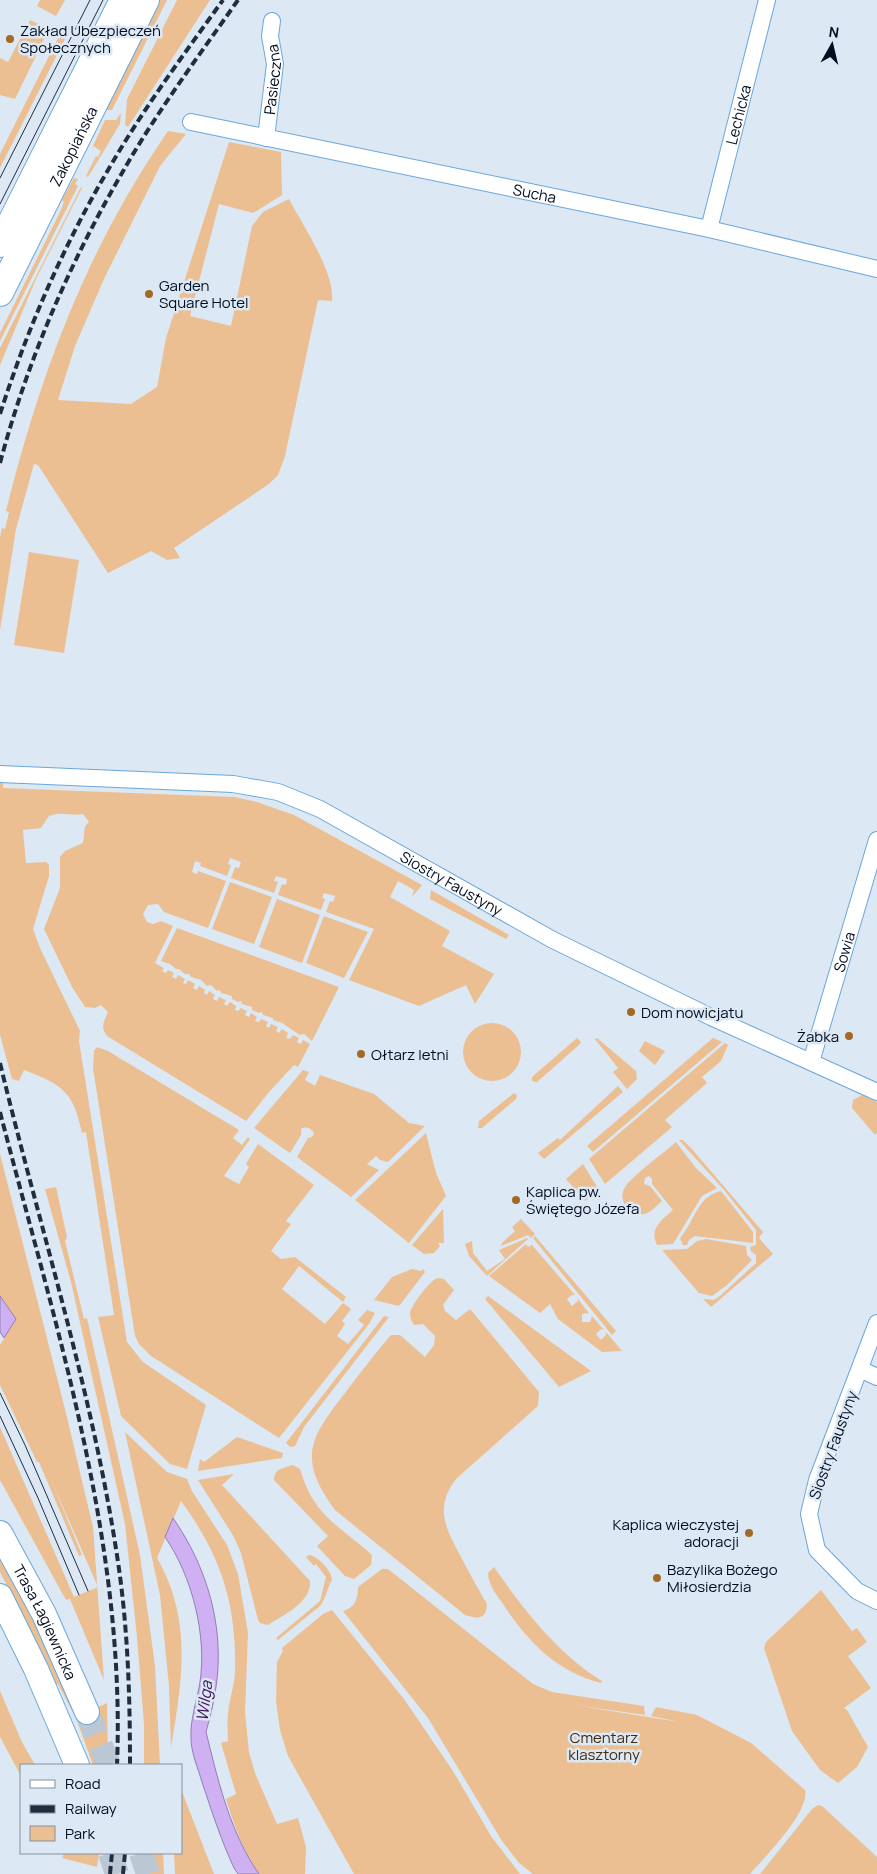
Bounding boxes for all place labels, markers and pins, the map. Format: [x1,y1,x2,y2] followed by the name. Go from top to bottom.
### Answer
[20,20,161,58] place label: Zakład Ubezpieczeń Społecznych
[4,33,16,45] marker: Zakład Ubezpieczeń Społecznych
[159,275,249,313] place label: Garden Square Hotel
[143,288,155,300] marker: Garden Square Hotel
[641,1002,743,1023] place label: Dom nowicjatu
[625,1006,637,1018] marker: Dom nowicjatu
[797,1026,839,1047] place label: Żabka
[843,1030,855,1042] marker: Żabka
[371,1044,449,1065] place label: Ołtarz letni
[355,1048,367,1060] marker: Ołtarz letni
[526,1181,639,1219] place label: Kaplica pw. Świętego Józefa
[510,1194,522,1206] marker: Kaplica pw. Świętego Józefa
[612,1514,739,1552] place label: Kaplica wieczystej adoracji
[743,1527,755,1539] marker: Kaplica wieczystej adoracji
[667,1559,778,1597] place label: Bazylika Bożego Miłosierdzia
[651,1572,663,1584] marker: Bazylika Bożego Miłosierdzia

